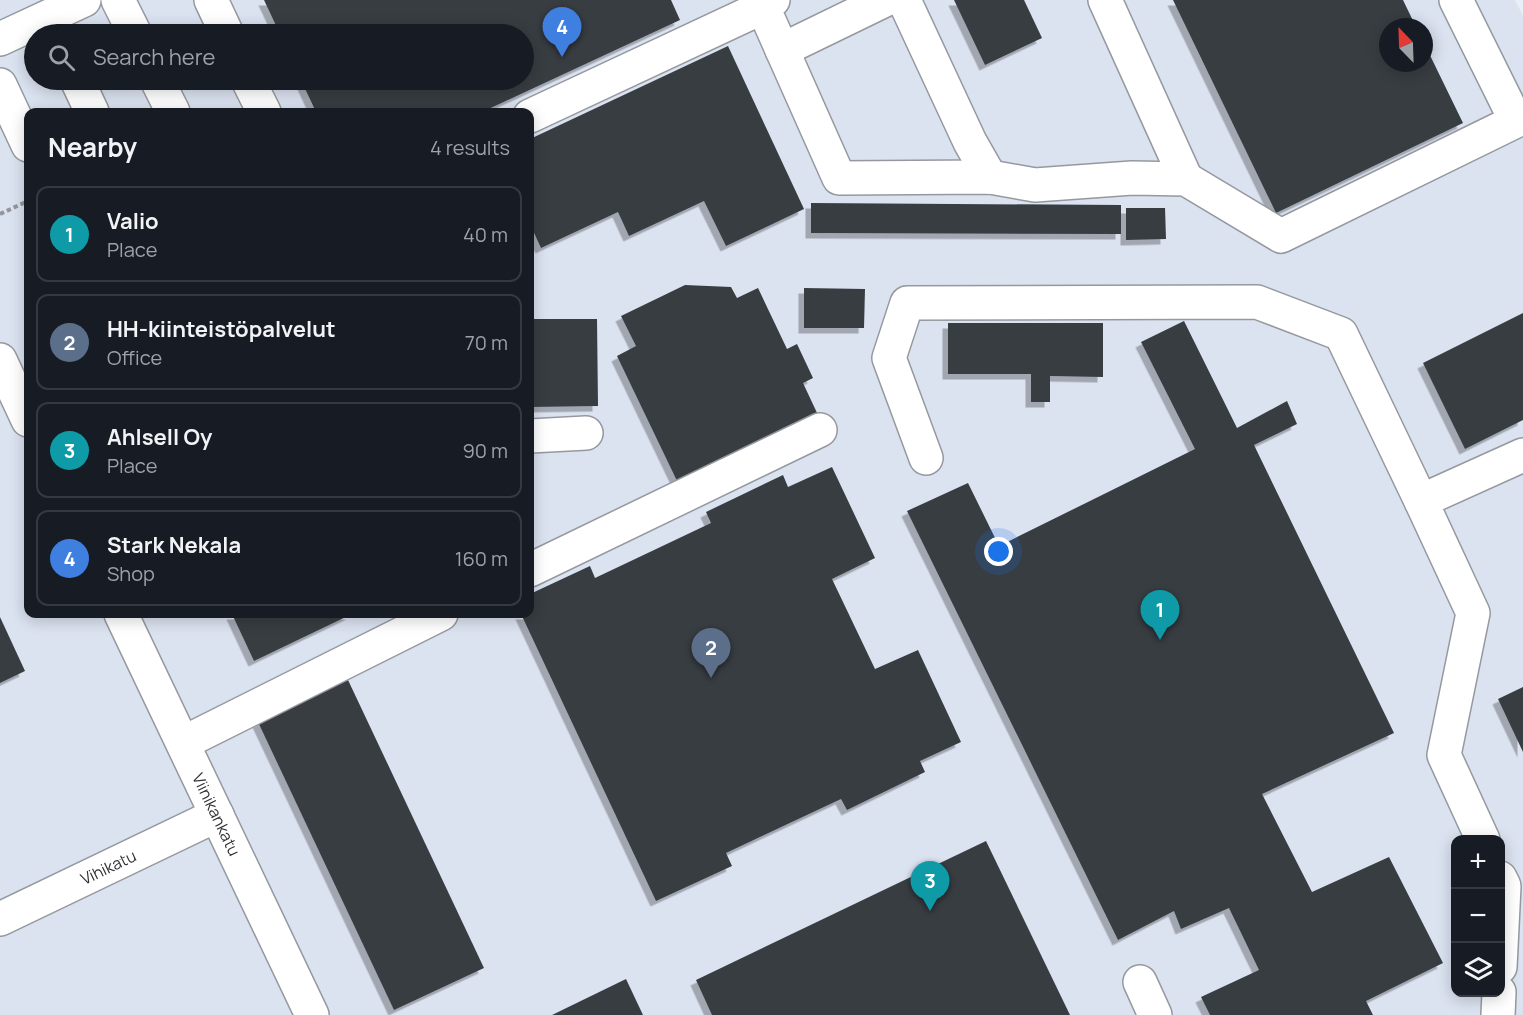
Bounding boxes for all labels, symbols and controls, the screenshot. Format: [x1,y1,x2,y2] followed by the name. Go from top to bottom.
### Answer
[542,8,582,57] pin: 4
[1379,18,1433,72] north arrow
[24,24,534,90] search box
[45,41,78,74] icon: search
[93,42,215,72] text: Search here
[48,129,137,165] text: Nearby
[430,134,510,161] text: 4 results
[107,206,159,236] text: Valio
[65,221,74,248] text: 1
[463,221,508,248] text: 40 m
[107,236,157,263] text: Place
[107,314,336,344] text: HH-kiinteistöpalvelut
[64,329,75,356] text: 2
[465,329,508,356] text: 70 m
[107,344,162,371] text: Office
[107,422,212,452] text: Ahlsell Oy
[64,437,75,464] text: 3
[462,437,508,464] text: 90 m
[107,452,157,479] text: Place
[107,530,241,560] text: Stark Nekala
[984,537,1013,566] your location
[63,545,76,572] text: 4
[455,545,508,572] text: 160 m
[107,560,155,587] text: Shop
[1140,590,1180,640] pin: 1
[692,628,730,678] pin: 2
[187,769,246,859] street label: Viinikankatu
[1451,835,1505,997] map controls
[1451,835,1505,889] button: +
[77,844,140,890] street label: Vihikatu
[910,862,950,911] pin: 3
[1451,889,1505,943] button: −
[1451,943,1505,997] button: layers

